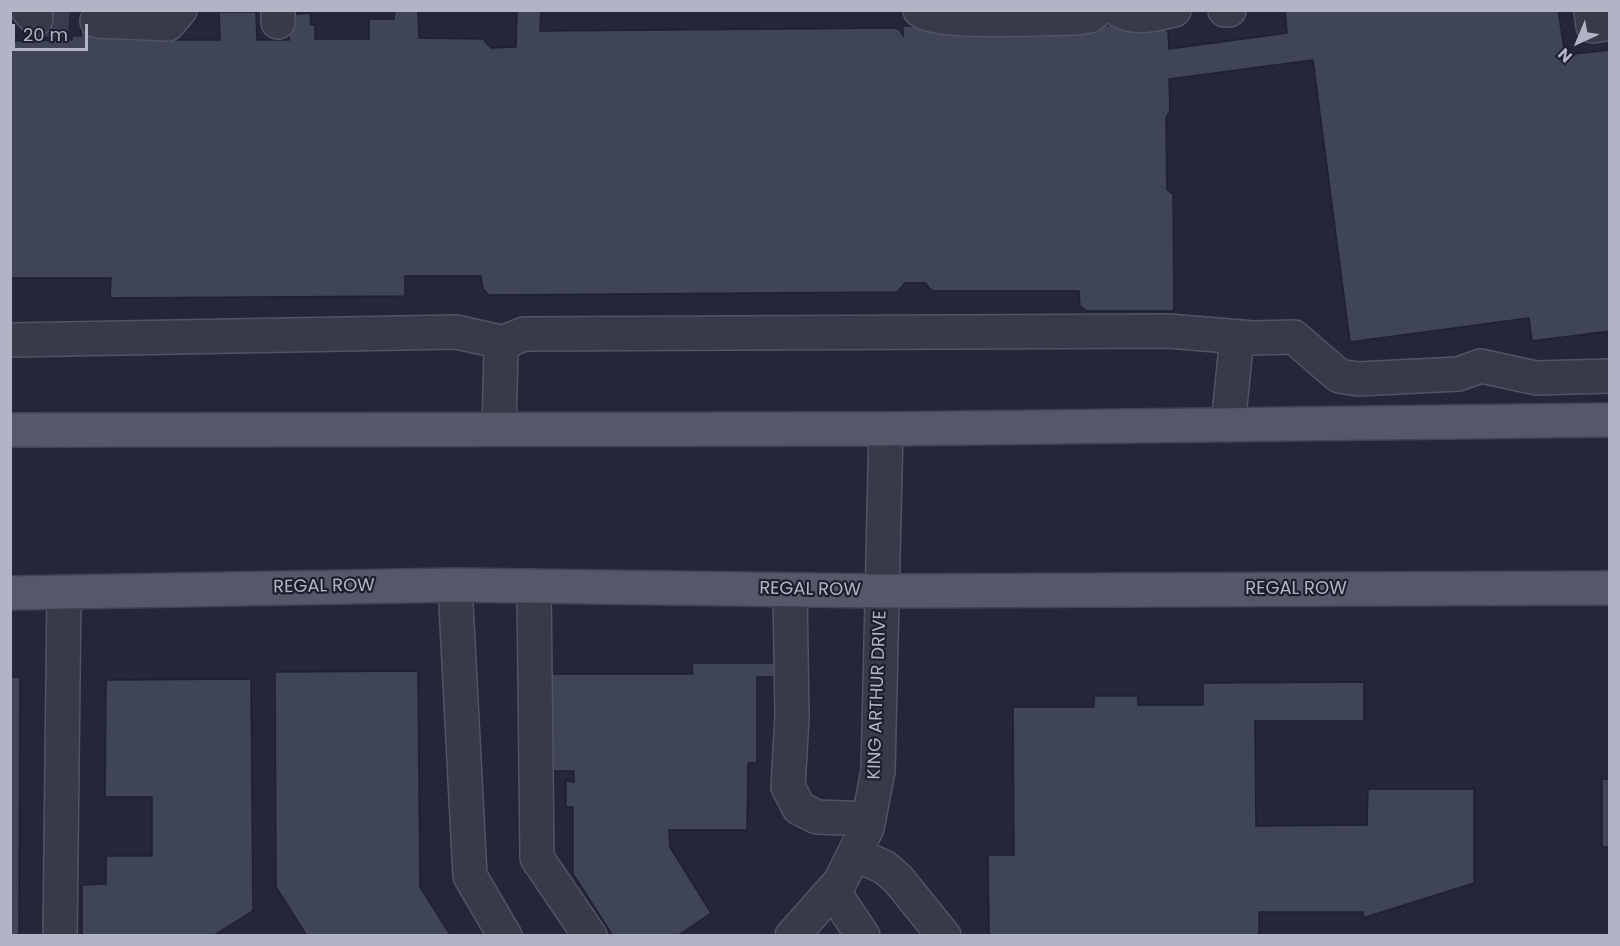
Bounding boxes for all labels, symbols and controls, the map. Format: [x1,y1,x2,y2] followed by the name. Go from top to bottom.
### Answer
[15,12,92,50] scale bar
[1548,12,1608,72] north arrow
[23,22,68,47] text: 20 m
[1553,43,1577,68] text: N
[273,575,375,599] street label: REGAL ROW
[759,578,861,602] street label: REGAL ROW
[1245,578,1347,600] street label: REGAL ROW
[864,610,892,780] street label: KING ARTHUR DRIVE

